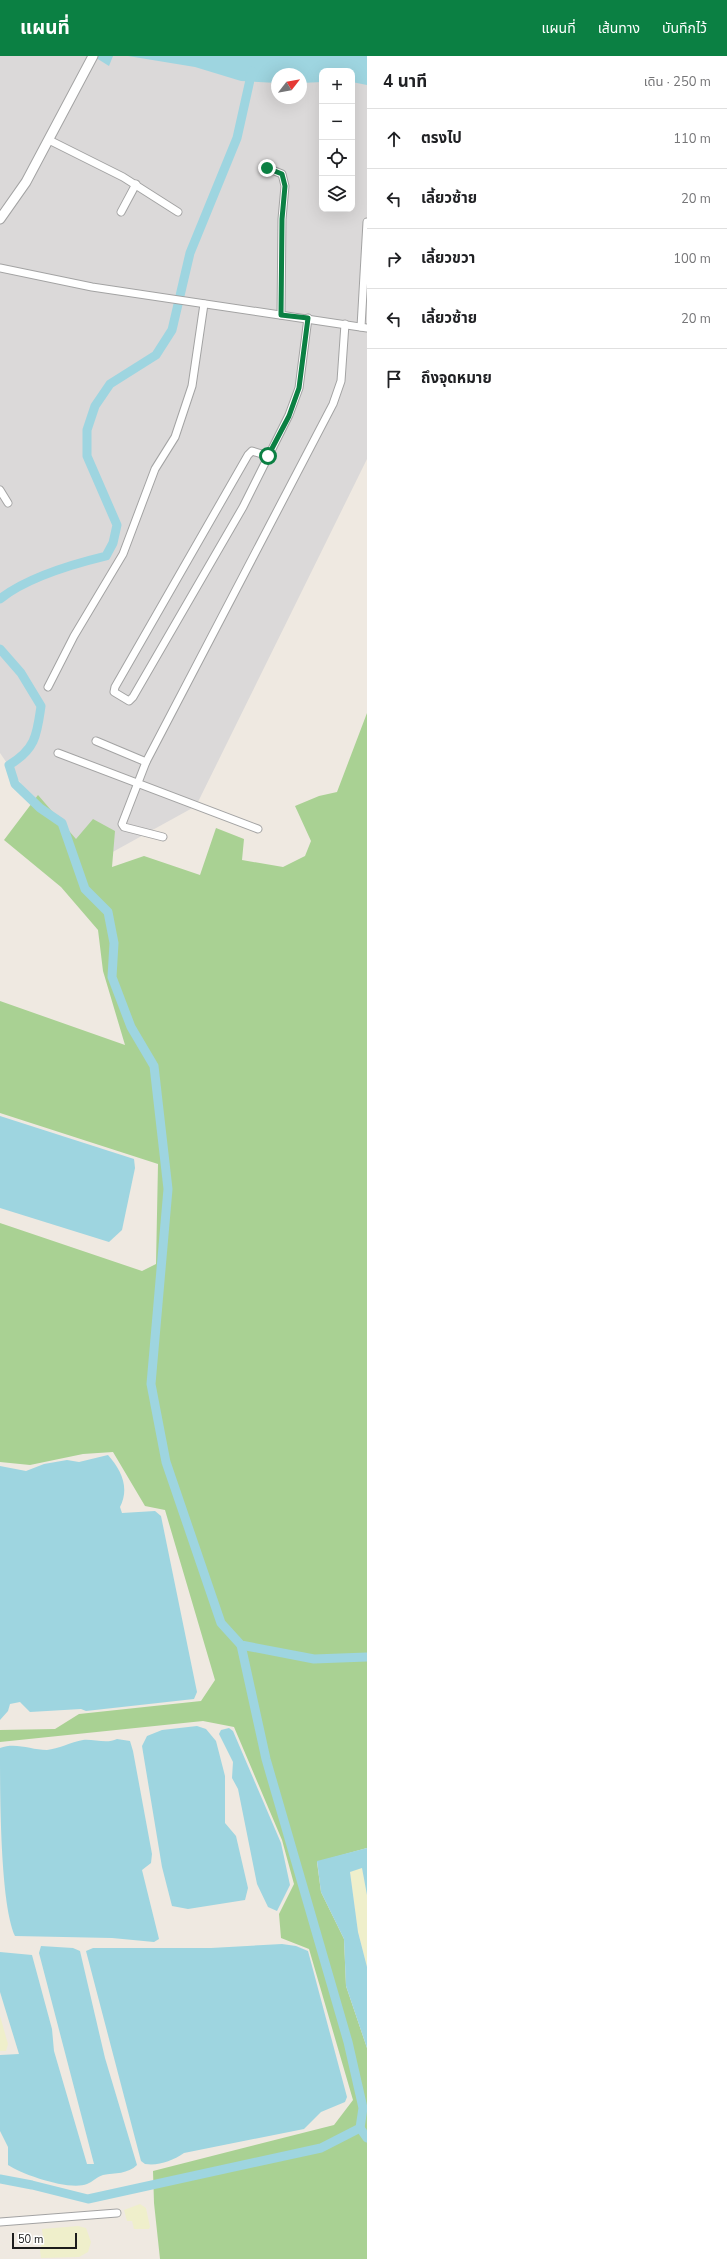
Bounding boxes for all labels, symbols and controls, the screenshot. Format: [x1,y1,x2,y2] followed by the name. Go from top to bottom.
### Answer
[20,15,70,41] text: แผนที่
[542,19,576,38] text: แผนที่
[598,19,640,38] text: เส้นทาง
[662,19,707,38] text: บันทึกไว้
[271,68,307,104] north arrow
[319,68,355,212] map controls
[319,68,355,104] button: +
[383,70,427,93] text: 4 นาที
[644,73,711,91] text: เดิน · 250 m
[319,104,355,140] button: −
[383,128,405,150] icon: ahead
[421,128,462,148] text: ตรงไป
[673,130,711,148] text: 110 m
[319,140,355,176] button: locate
[258,159,276,177] route end
[319,176,355,212] button: layers
[383,188,405,210] icon: left
[421,188,477,208] text: เลี้ยวซ้าย
[681,190,711,208] text: 20 m
[383,248,405,270] icon: right
[421,248,475,268] text: เลี้ยวขวา
[673,250,711,268] text: 100 m
[383,308,405,330] icon: left
[421,308,477,328] text: เลี้ยวซ้าย
[681,310,711,328] text: 20 m
[383,368,405,390] icon: arrive
[421,368,492,388] text: ถึงจุดหมาย
[259,447,277,465] route start
[12,2231,77,2250] scale bar
[18,2232,43,2247] text: 50 m

